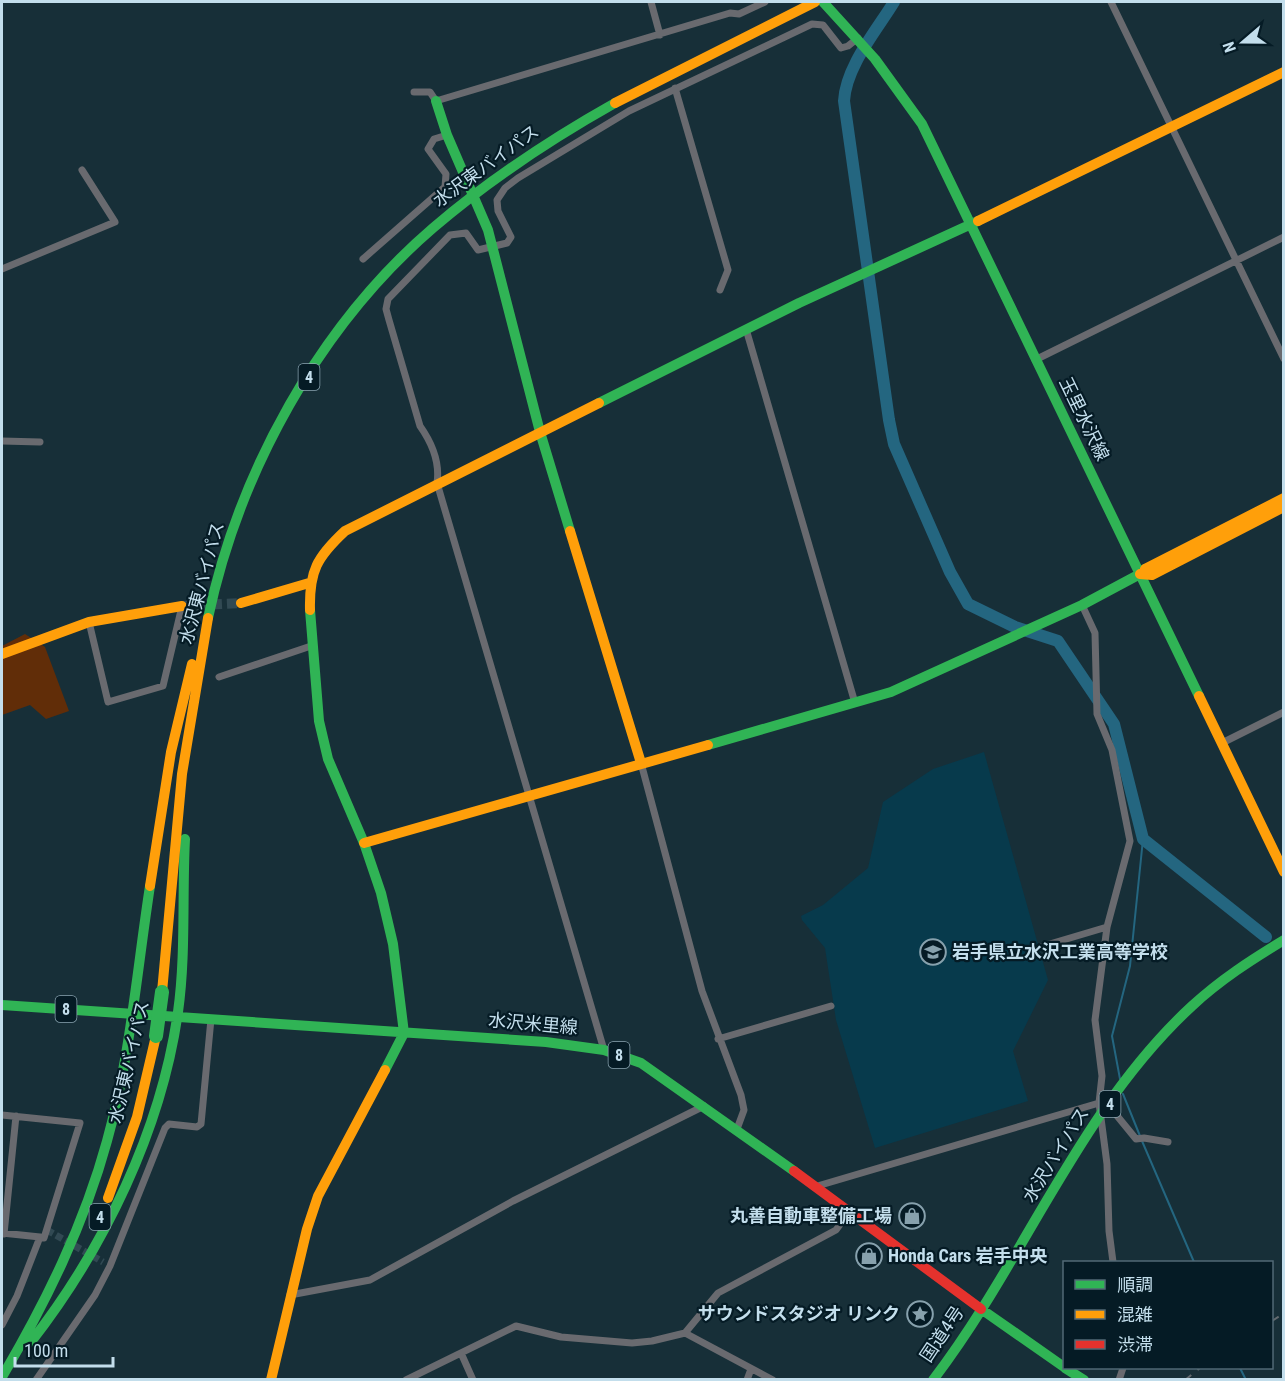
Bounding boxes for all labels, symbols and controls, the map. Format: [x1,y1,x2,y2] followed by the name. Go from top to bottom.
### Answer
[1213,12,1273,72] north arrow
[1219,39,1240,55] text: N
[429,120,543,211] street label: 水沢東バイパス
[298,364,320,390] road number: 4
[1055,374,1114,464] street label: 玉里水沢線
[175,519,228,646] street label: 水沢東バイパス
[918,937,948,967] school or university icon: 岩手県立水沢工業高等学校
[952,941,1168,962] place label: 岩手県立水沢工業高等学校
[56,996,76,1022] road number: 8
[104,998,153,1125] street label: 水沢東バイパス
[487,1009,579,1038] street label: 水沢米里線
[608,1042,630,1068] road number: 8
[1100,1091,1120,1117] road number: 4
[1018,1104,1093,1206] street label: 水沢バイパス
[897,1201,927,1231] shop icon: 丸善自動車整備工場
[90,1204,110,1230] road number: 4
[730,1205,892,1226] place label: 丸善自動車整備工場
[854,1241,884,1271] shop icon: Honda Cars 岩手中央
[888,1245,1047,1266] place label: Honda Cars 岩手中央
[1063,1261,1273,1369] legend
[1117,1274,1153,1295] text: 順調
[905,1299,935,1329] place icon: サウンドスタジオ リンク
[915,1302,968,1366] street label: 国道4号
[698,1303,900,1324] place label: サウンドスタジオ リンク
[1117,1304,1153,1325] text: 混雑
[15,1330,112,1368] scale bar
[1117,1334,1153,1355] text: 渋滞
[24,1340,68,1361] text: 100 m

